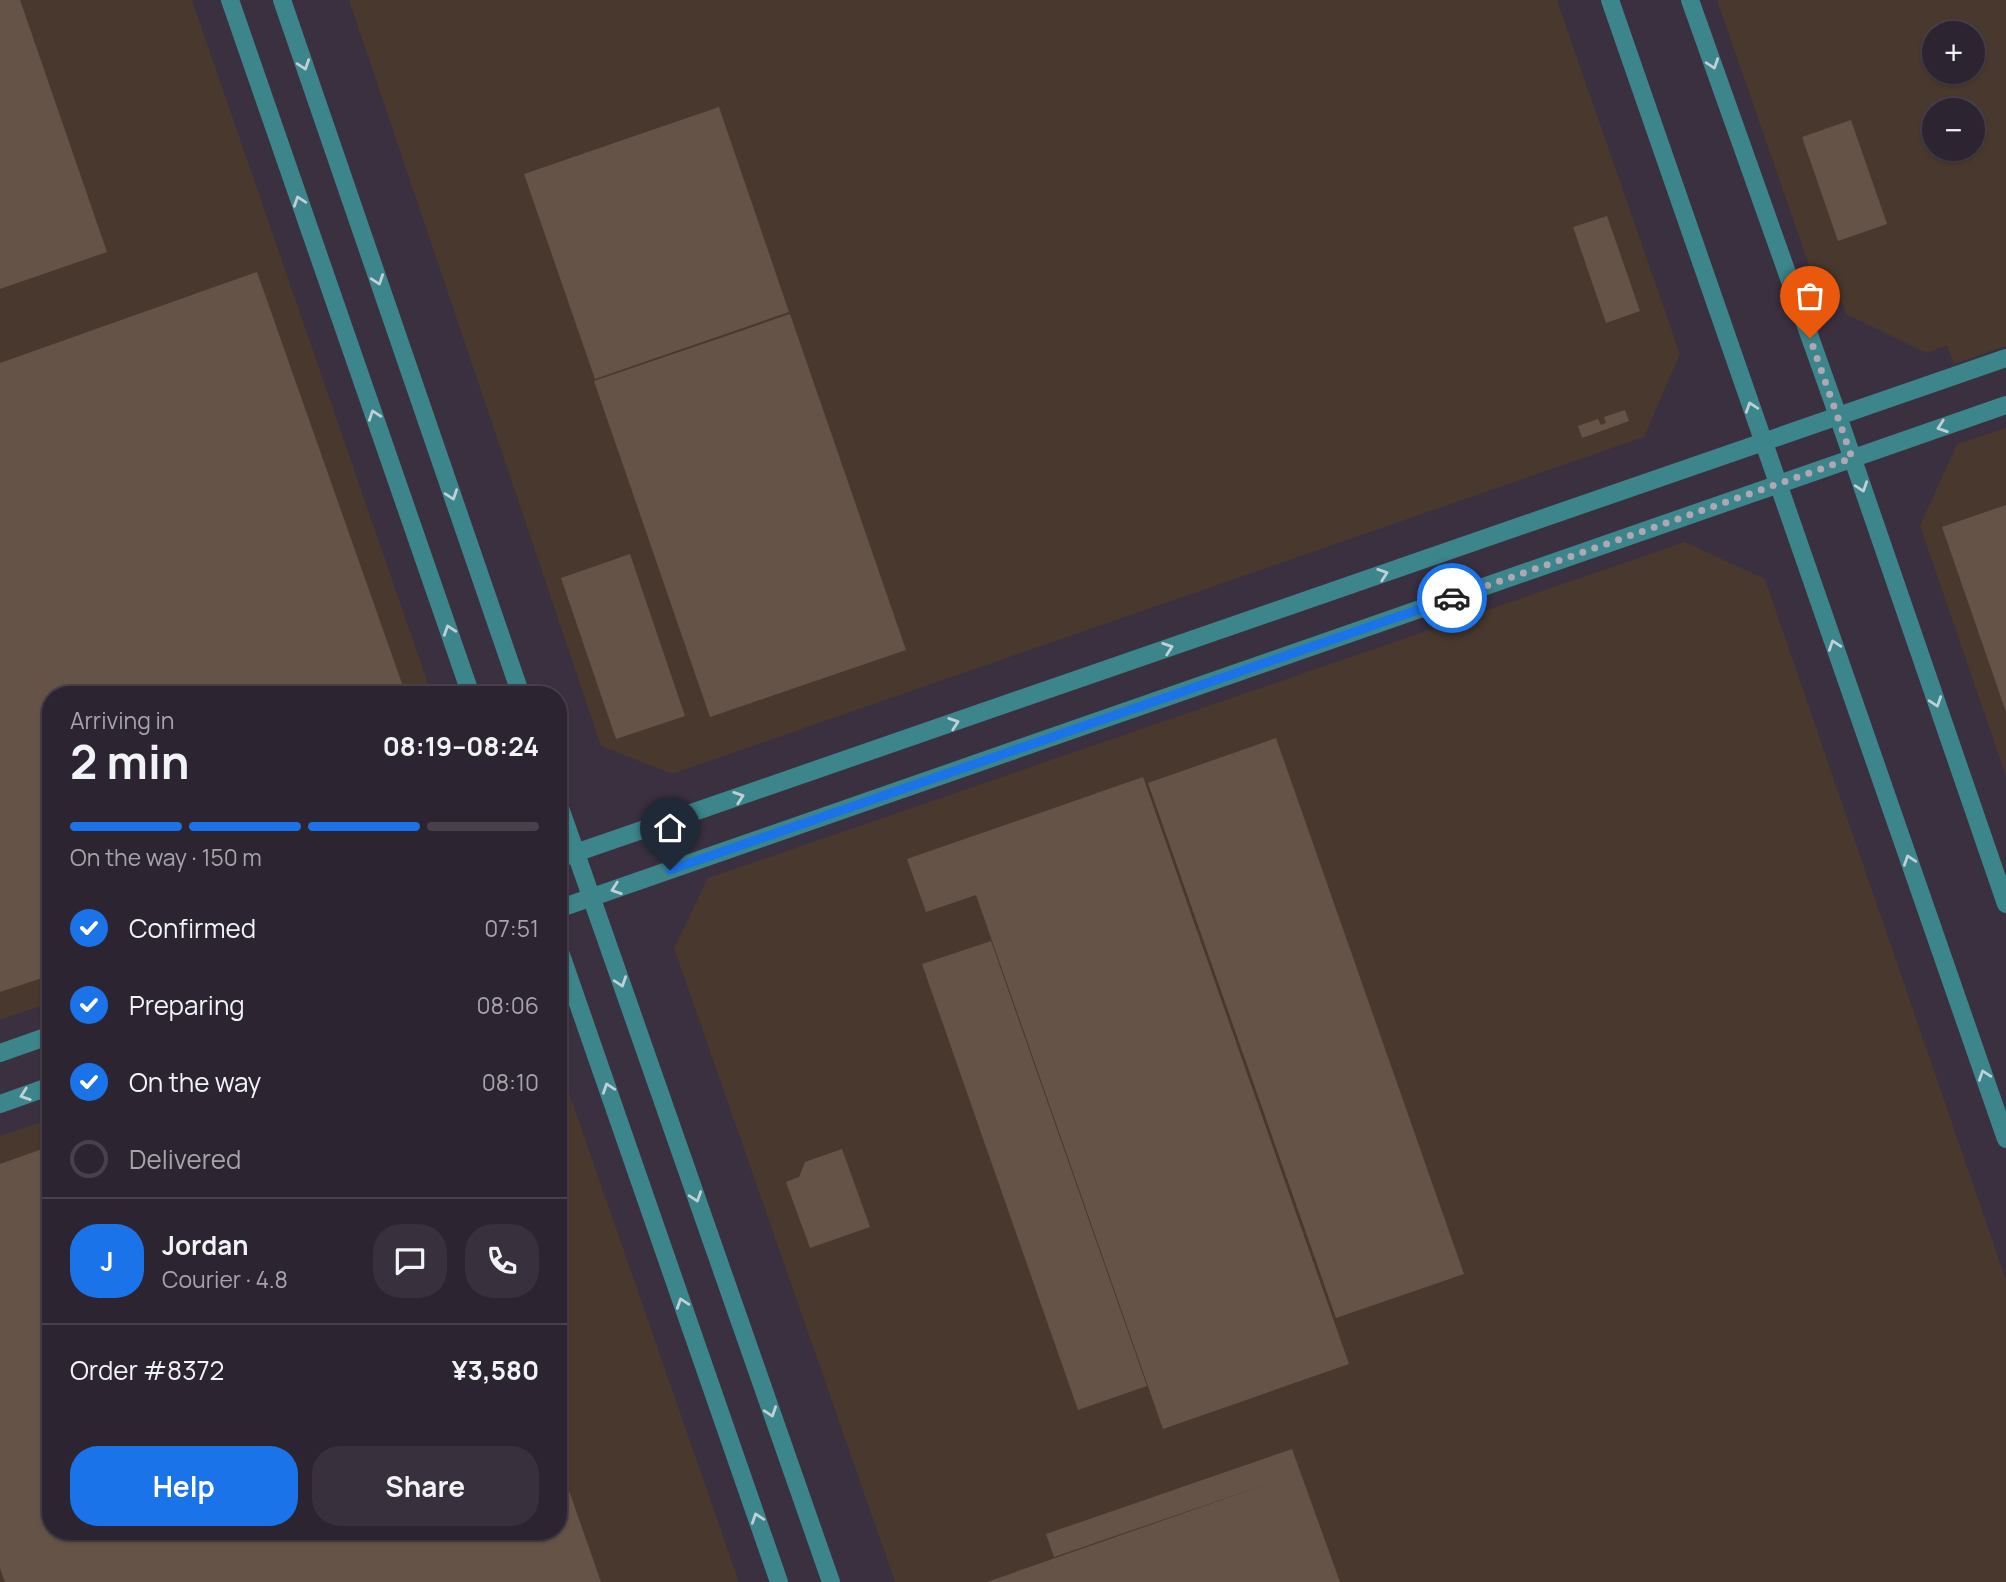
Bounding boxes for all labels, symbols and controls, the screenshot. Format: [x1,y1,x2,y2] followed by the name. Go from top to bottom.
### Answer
[1922,21,1985,161] map controls
[1922,21,1985,84] button: +
[296,58,310,70] one-way arrow
[1705,58,1719,70] one-way arrow
[1922,98,1985,161] button: −
[293,195,307,207] one-way arrow
[1780,266,1840,338] pin
[370,273,384,285] one-way arrow
[1791,277,1829,315] icon: bag
[1745,401,1759,413] one-way arrow
[368,410,382,422] one-way arrow
[1936,419,1948,433] one-way arrow
[1854,480,1868,492] one-way arrow
[444,488,458,500] one-way arrow
[1417,563,1487,633] courier
[1377,568,1389,582] one-way arrow
[1433,579,1471,617] icon: car
[443,625,457,637] one-way arrow
[1828,639,1842,651] one-way arrow
[1162,642,1174,656] one-way arrow
[1928,695,1942,708] one-way arrow
[70,704,175,736] text: Arriving in
[947,717,959,731] one-way arrow
[383,728,539,764] text: 08:19–08:24
[70,730,190,793] text: 2 min
[732,791,744,805] one-way arrow
[640,798,700,870] pin
[651,809,689,847] icon: home
[70,841,262,873] text: On the way · 150 m
[1903,854,1917,866] one-way arrow
[611,881,623,895] one-way arrow
[70,909,108,947] icon: check
[129,910,256,946] text: Confirmed
[484,912,539,944] text: 07:51
[613,976,627,988] one-way arrow
[70,986,108,1024] icon: check
[129,987,245,1023] text: Preparing
[476,989,539,1021] text: 08:06
[70,1063,108,1101] icon: check
[129,1064,261,1100] text: On the way
[482,1066,539,1098] text: 08:10
[1978,1069,1992,1081] one-way arrow
[602,1082,616,1094] one-way arrow
[20,1087,32,1101] one-way arrow
[129,1141,241,1177] text: Delivered
[688,1190,702,1203] one-way arrow
[373,1224,447,1298] button: chat
[465,1224,539,1298] button: phone
[162,1227,248,1263] text: Jordan
[100,1243,114,1279] text: J
[162,1263,288,1295] text: Courier · 4.8
[676,1297,690,1309] one-way arrow
[70,1352,224,1388] text: Order #8372
[452,1352,539,1388] text: ¥3,580
[763,1405,777,1417] one-way arrow
[70,1446,298,1526] button: Help
[312,1446,539,1526] button: Share
[751,1512,765,1524] one-way arrow

